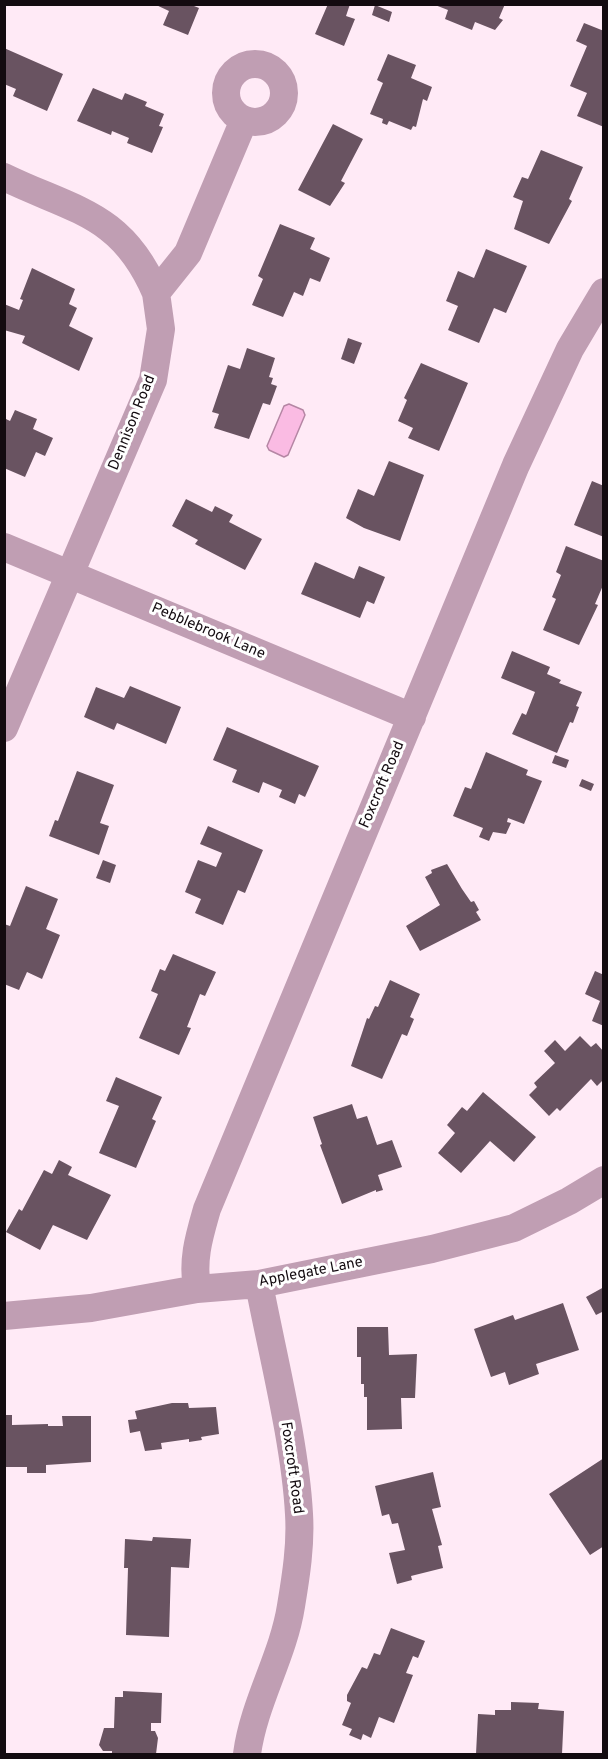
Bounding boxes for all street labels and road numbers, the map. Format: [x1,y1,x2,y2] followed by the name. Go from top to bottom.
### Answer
[106,373,160,473] street label: Dennison Road
[148,600,268,664] street label: Pebblebrook Lane
[357,739,409,831] street label: Foxcroft Road
[257,1254,365,1292] street label: Applegate Lane
[276,1421,306,1515] street label: Foxcroft Road

